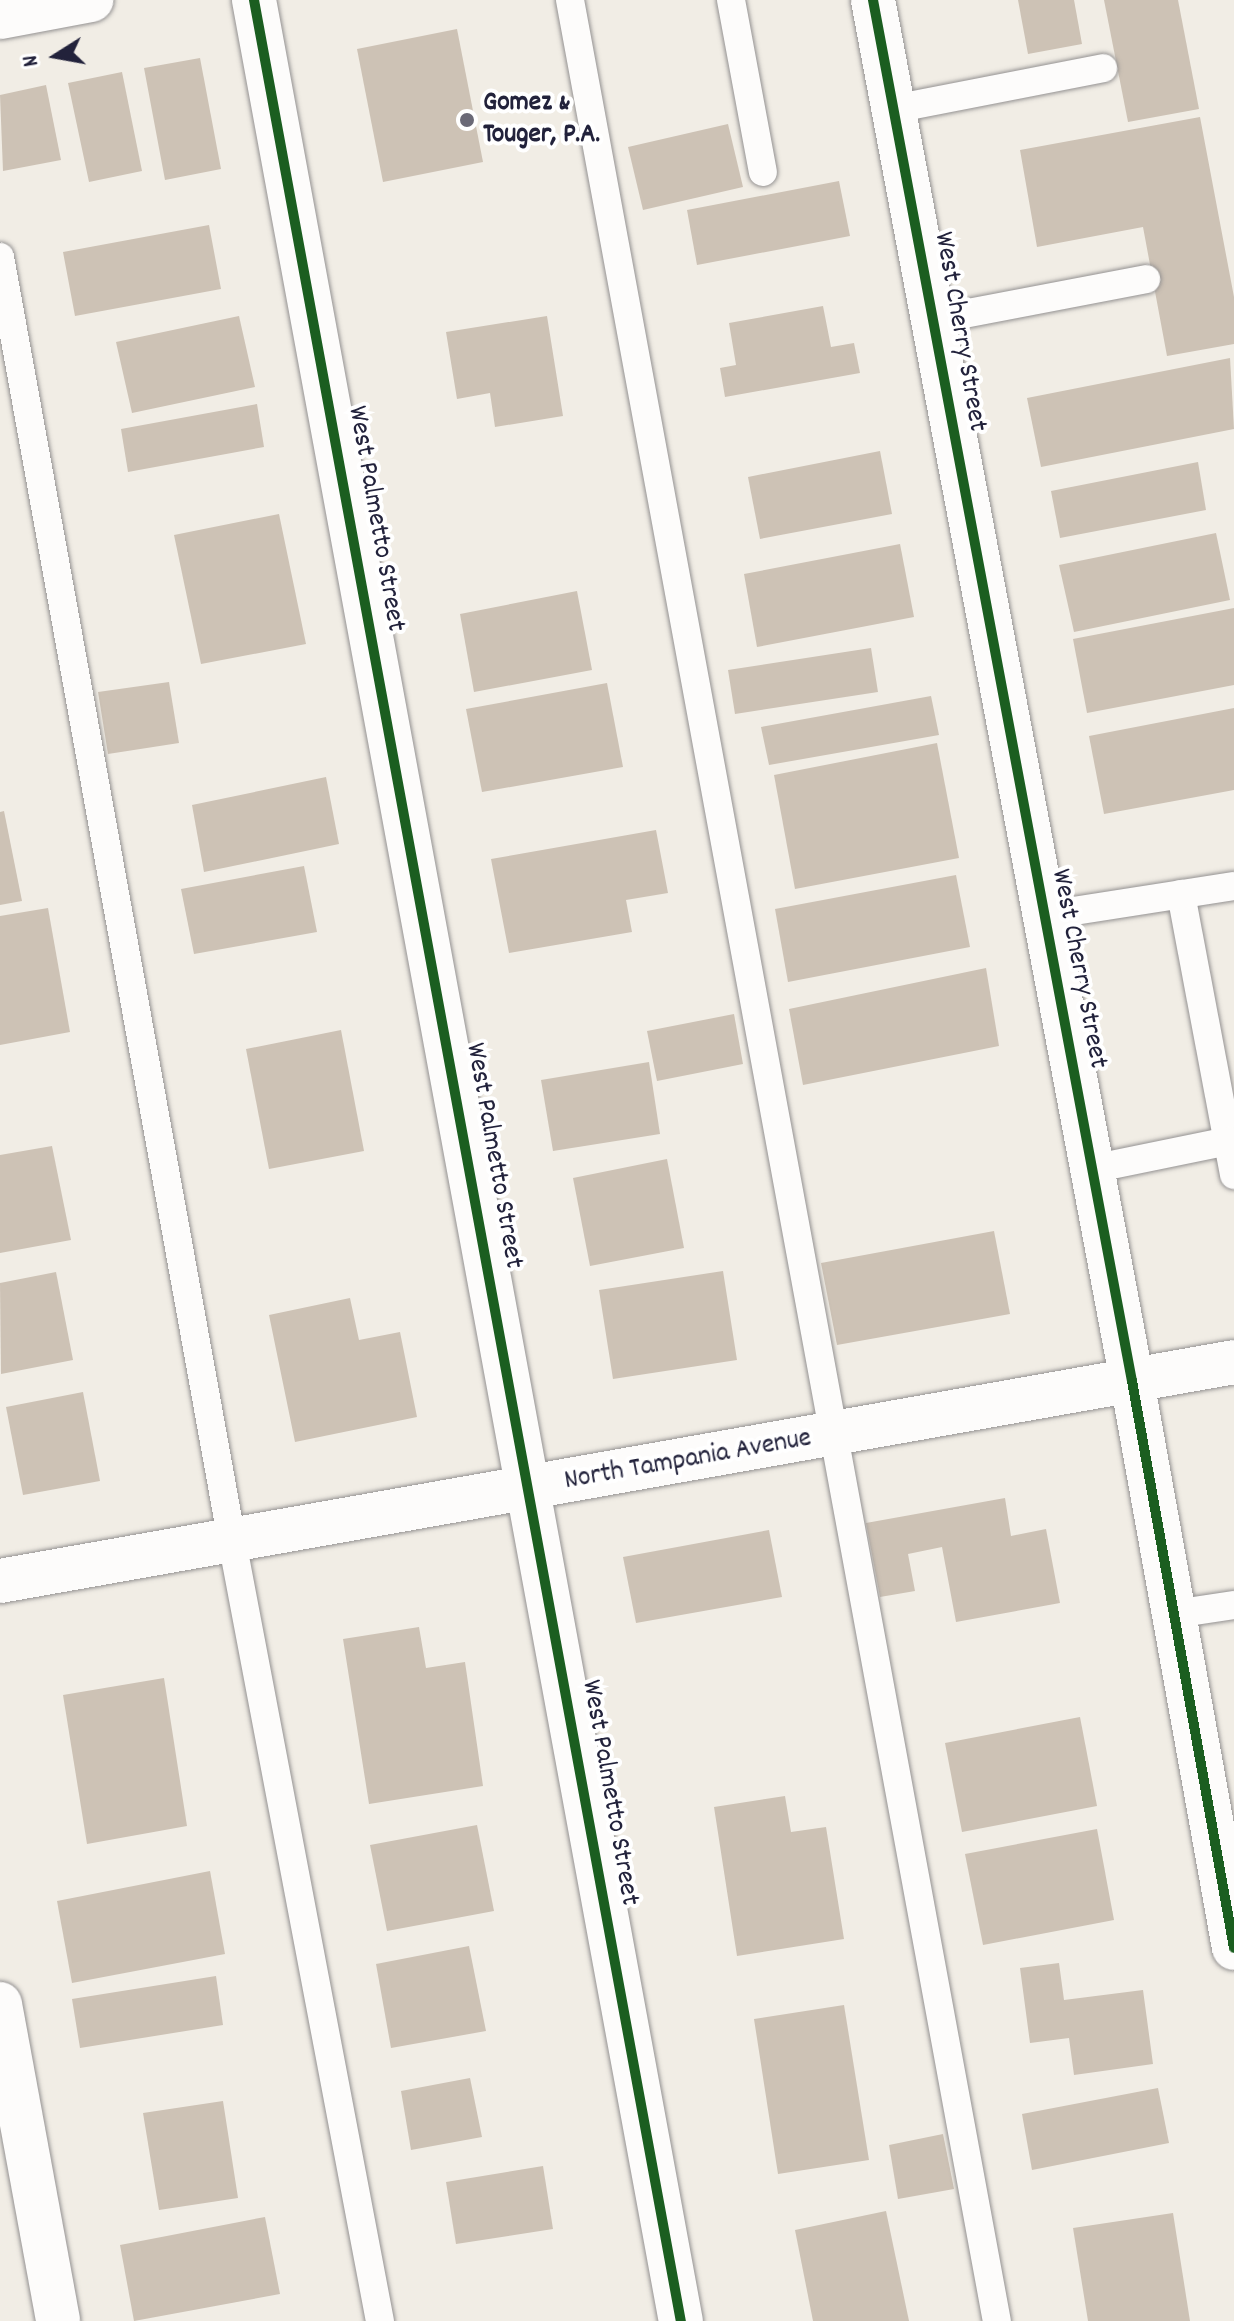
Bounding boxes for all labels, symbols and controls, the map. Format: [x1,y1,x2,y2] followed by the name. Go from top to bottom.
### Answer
[16,16,96,96] north arrow
[16,52,48,69] text: N
[483,87,600,153] place label: Gomez & Touger, P.A.
[458,111,476,129] marker: Gomez & Touger, P.A.
[925,229,993,435] street label: West Cherry Street
[339,404,411,634] street label: West Palmetto Street
[1042,866,1114,1072] street label: West Cherry Street
[457,1041,529,1271] street label: West Palmetto Street
[562,1423,814,1499] street label: North Tampania Avenue
[573,1678,645,1908] street label: West Palmetto Street

